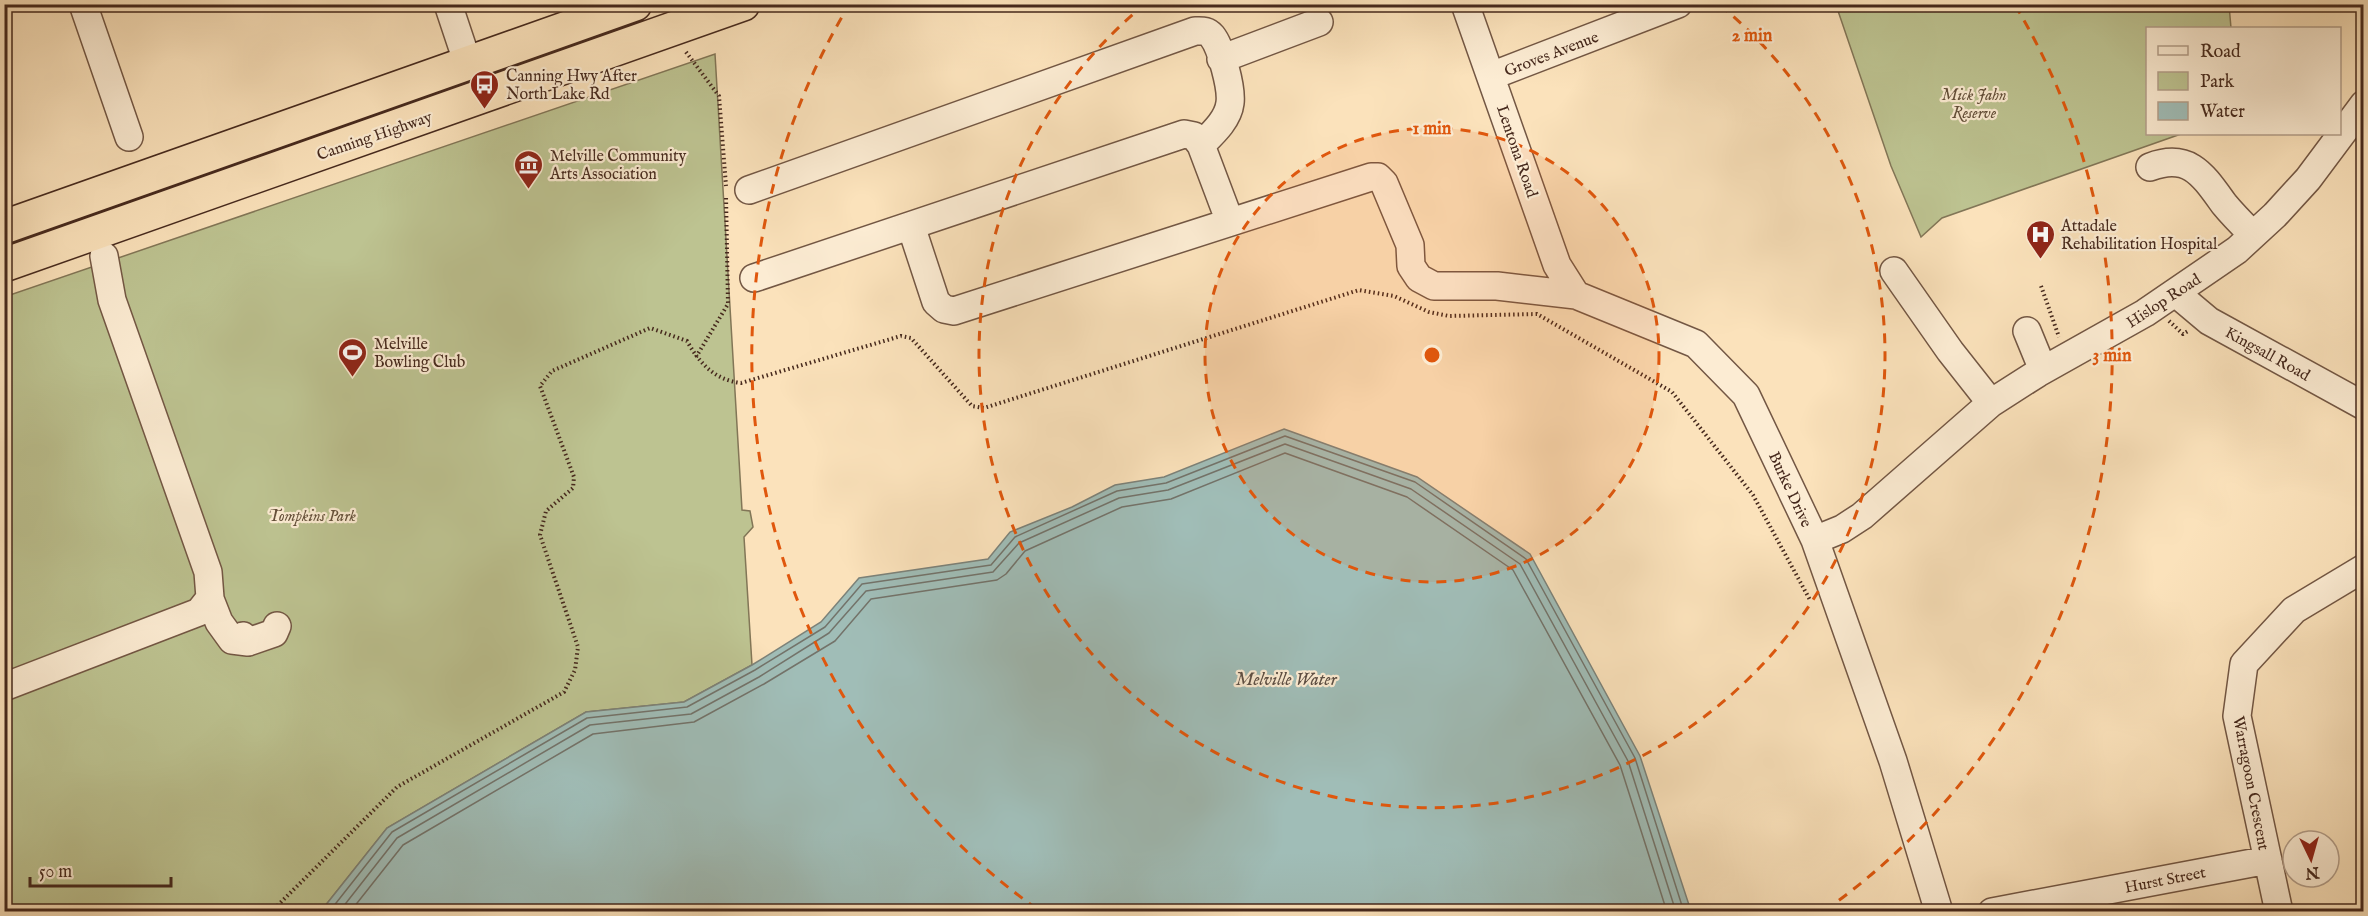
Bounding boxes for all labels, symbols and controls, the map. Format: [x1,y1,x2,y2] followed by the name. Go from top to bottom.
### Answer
[1732,25,1773,48] text: 2 min
[2146,27,2341,135] legend
[1502,28,1602,82] street label: Groves Avenue
[2200,41,2241,64] text: Road
[506,67,637,105] place label: Canning Hwy After North Lake Rd
[469,68,501,110] bus stop icon: Canning Hwy After North Lake Rd
[2200,71,2235,94] text: Park
[1941,86,2007,124] park label: Mick Jahn Reserve
[2200,101,2245,124] text: Water
[1491,103,1541,201] street label: Lentona Road
[314,108,435,166] street label: Canning Highway
[1413,118,1452,141] text: 1 min
[549,147,687,185] place label: Melville Community Arts Association
[513,148,545,190] museum icon: Melville Community Arts Association
[2060,217,2218,255] place label: Attadale Rehabilitation Hospital
[2024,218,2056,260] hospital icon: Attadale Rehabilitation Hospital
[2123,270,2206,333] street label: Hislop Road
[2221,323,2313,387] street label: Kingsall Road
[374,335,466,373] place label: Melville Bowling Club
[337,336,369,378] sports icon: Melville Bowling Club
[1422,345,1442,365] centre of rings
[2093,345,2132,368] text: 3 min
[1763,449,1815,531] street label: Burke Drive
[268,507,357,527] park label: Tompkins Park
[1235,669,1337,692] water label: Melville Water
[2227,715,2273,853] street label: Warragoon Crescent
[2281,829,2341,889] north arrow
[30,850,171,888] scale bar
[39,861,72,884] text: 50 m
[2304,861,2321,883] text: N
[2123,863,2208,899] street label: Hurst Street

